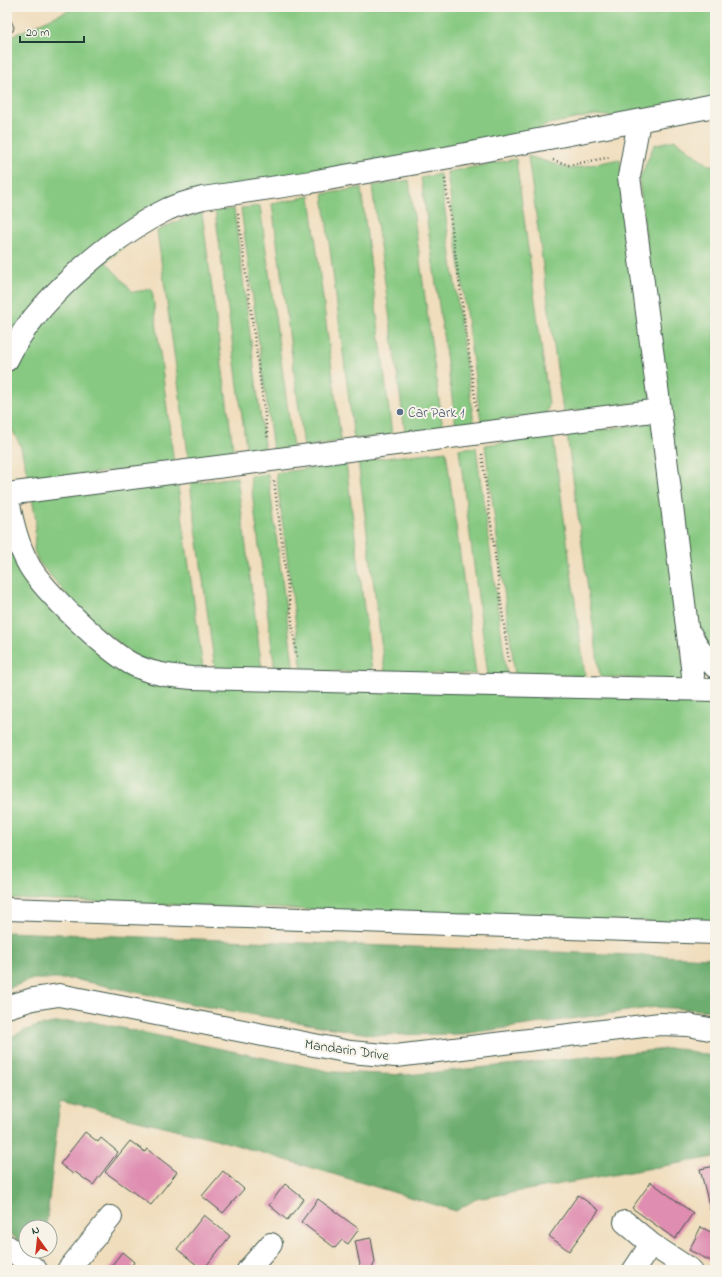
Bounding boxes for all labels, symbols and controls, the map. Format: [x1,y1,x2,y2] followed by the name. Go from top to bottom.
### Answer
[20,18,84,44] scale bar
[26,24,49,42] text: 20 m
[408,403,465,424] place label: Car Park 1
[395,407,405,417] marker: Car Park 1
[303,1034,391,1067] street label: Mandarin Drive
[18,1219,58,1259] north arrow
[30,1222,41,1239] text: N

